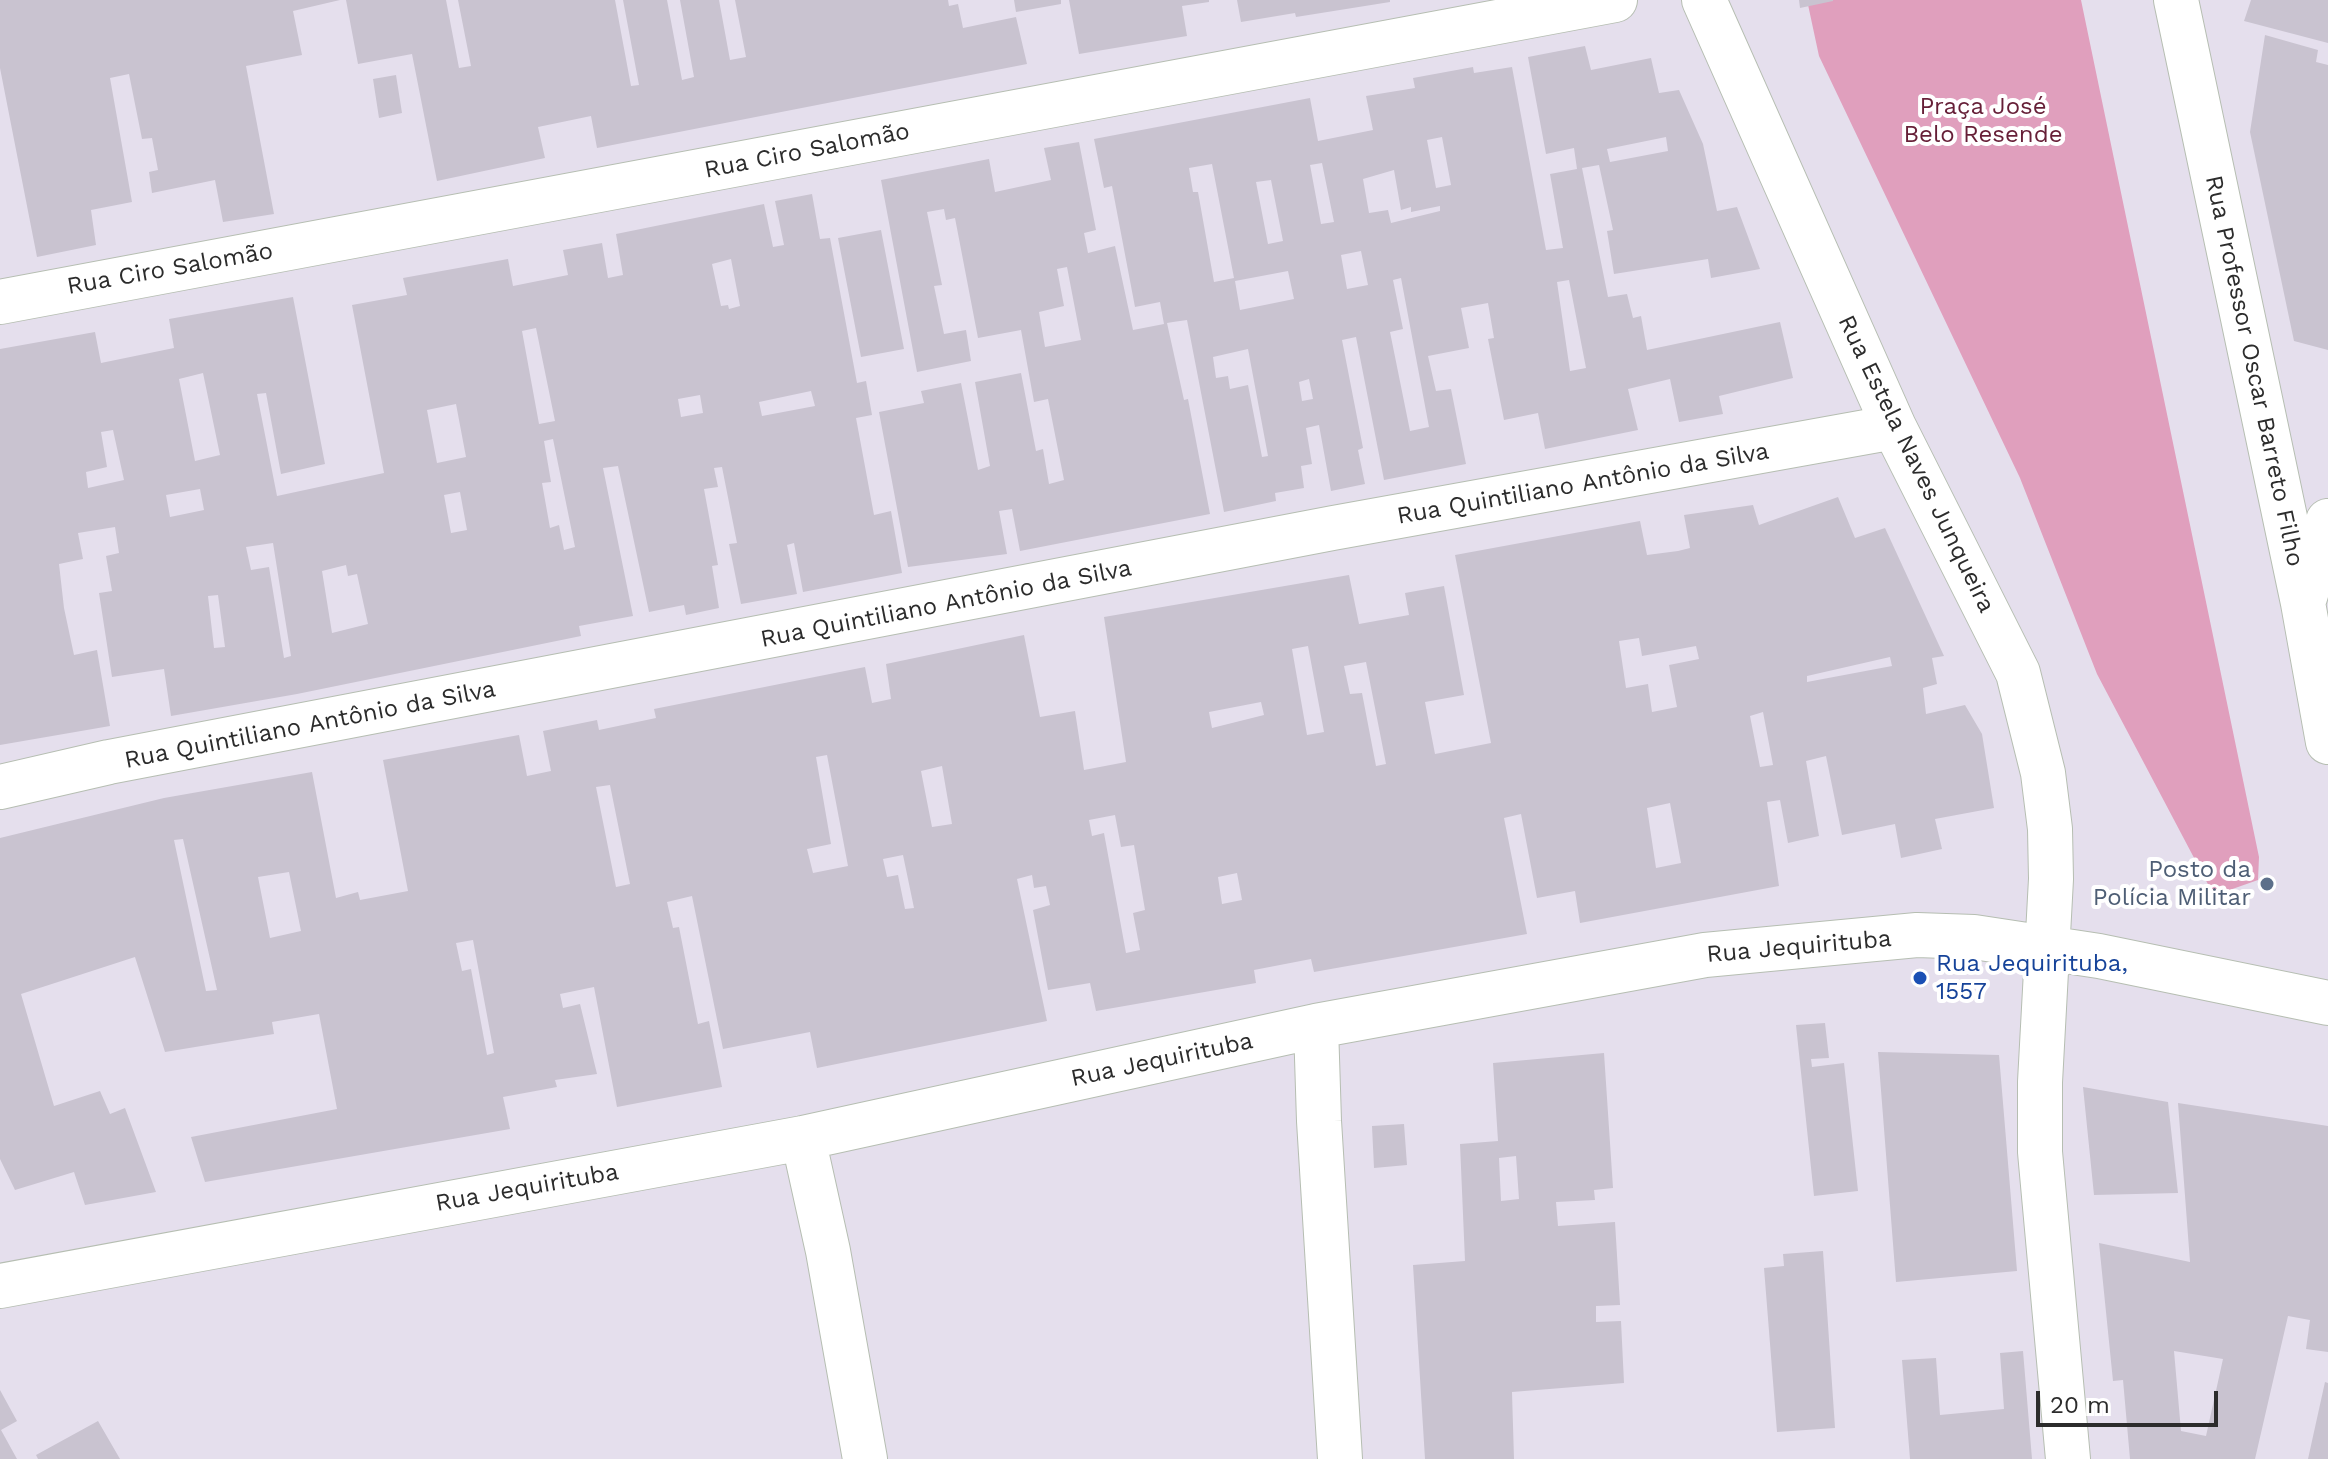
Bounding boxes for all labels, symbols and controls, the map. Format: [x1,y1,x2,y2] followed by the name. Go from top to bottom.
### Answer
[1903,93,2063,149] park label: Praça José Belo Resende
[702,117,912,185] street label: Rua Ciro Salomão
[2198,173,2310,569] street label: Rua Professor Oscar Barreto Filho
[65,237,275,301] street label: Rua Ciro Salomão
[1831,311,2001,617] street label: Rua Estela Naves Junqueira
[1395,437,1771,531] street label: Rua Quintiliano Antônio da Silva
[758,554,1134,654] street label: Rua Quintiliano Antônio da Silva
[122,675,498,775] street label: Rua Quintiliano Antônio da Silva
[2093,856,2251,912] place label: Posto da Polícia Militar
[2258,875,2276,893] marker: Posto da Polícia Militar
[1705,925,1893,969] street label: Rua Jequirituba
[1936,950,2128,1006] place label: Rua Jequirituba, 1557
[1911,969,1929,987] marker: Rua Jequirituba, 1557
[1068,1027,1256,1093] street label: Rua Jequirituba
[433,1158,621,1218] street label: Rua Jequirituba
[2040,1375,2222,1425] scale bar
[2050,1391,2110,1419] text: 20 m

